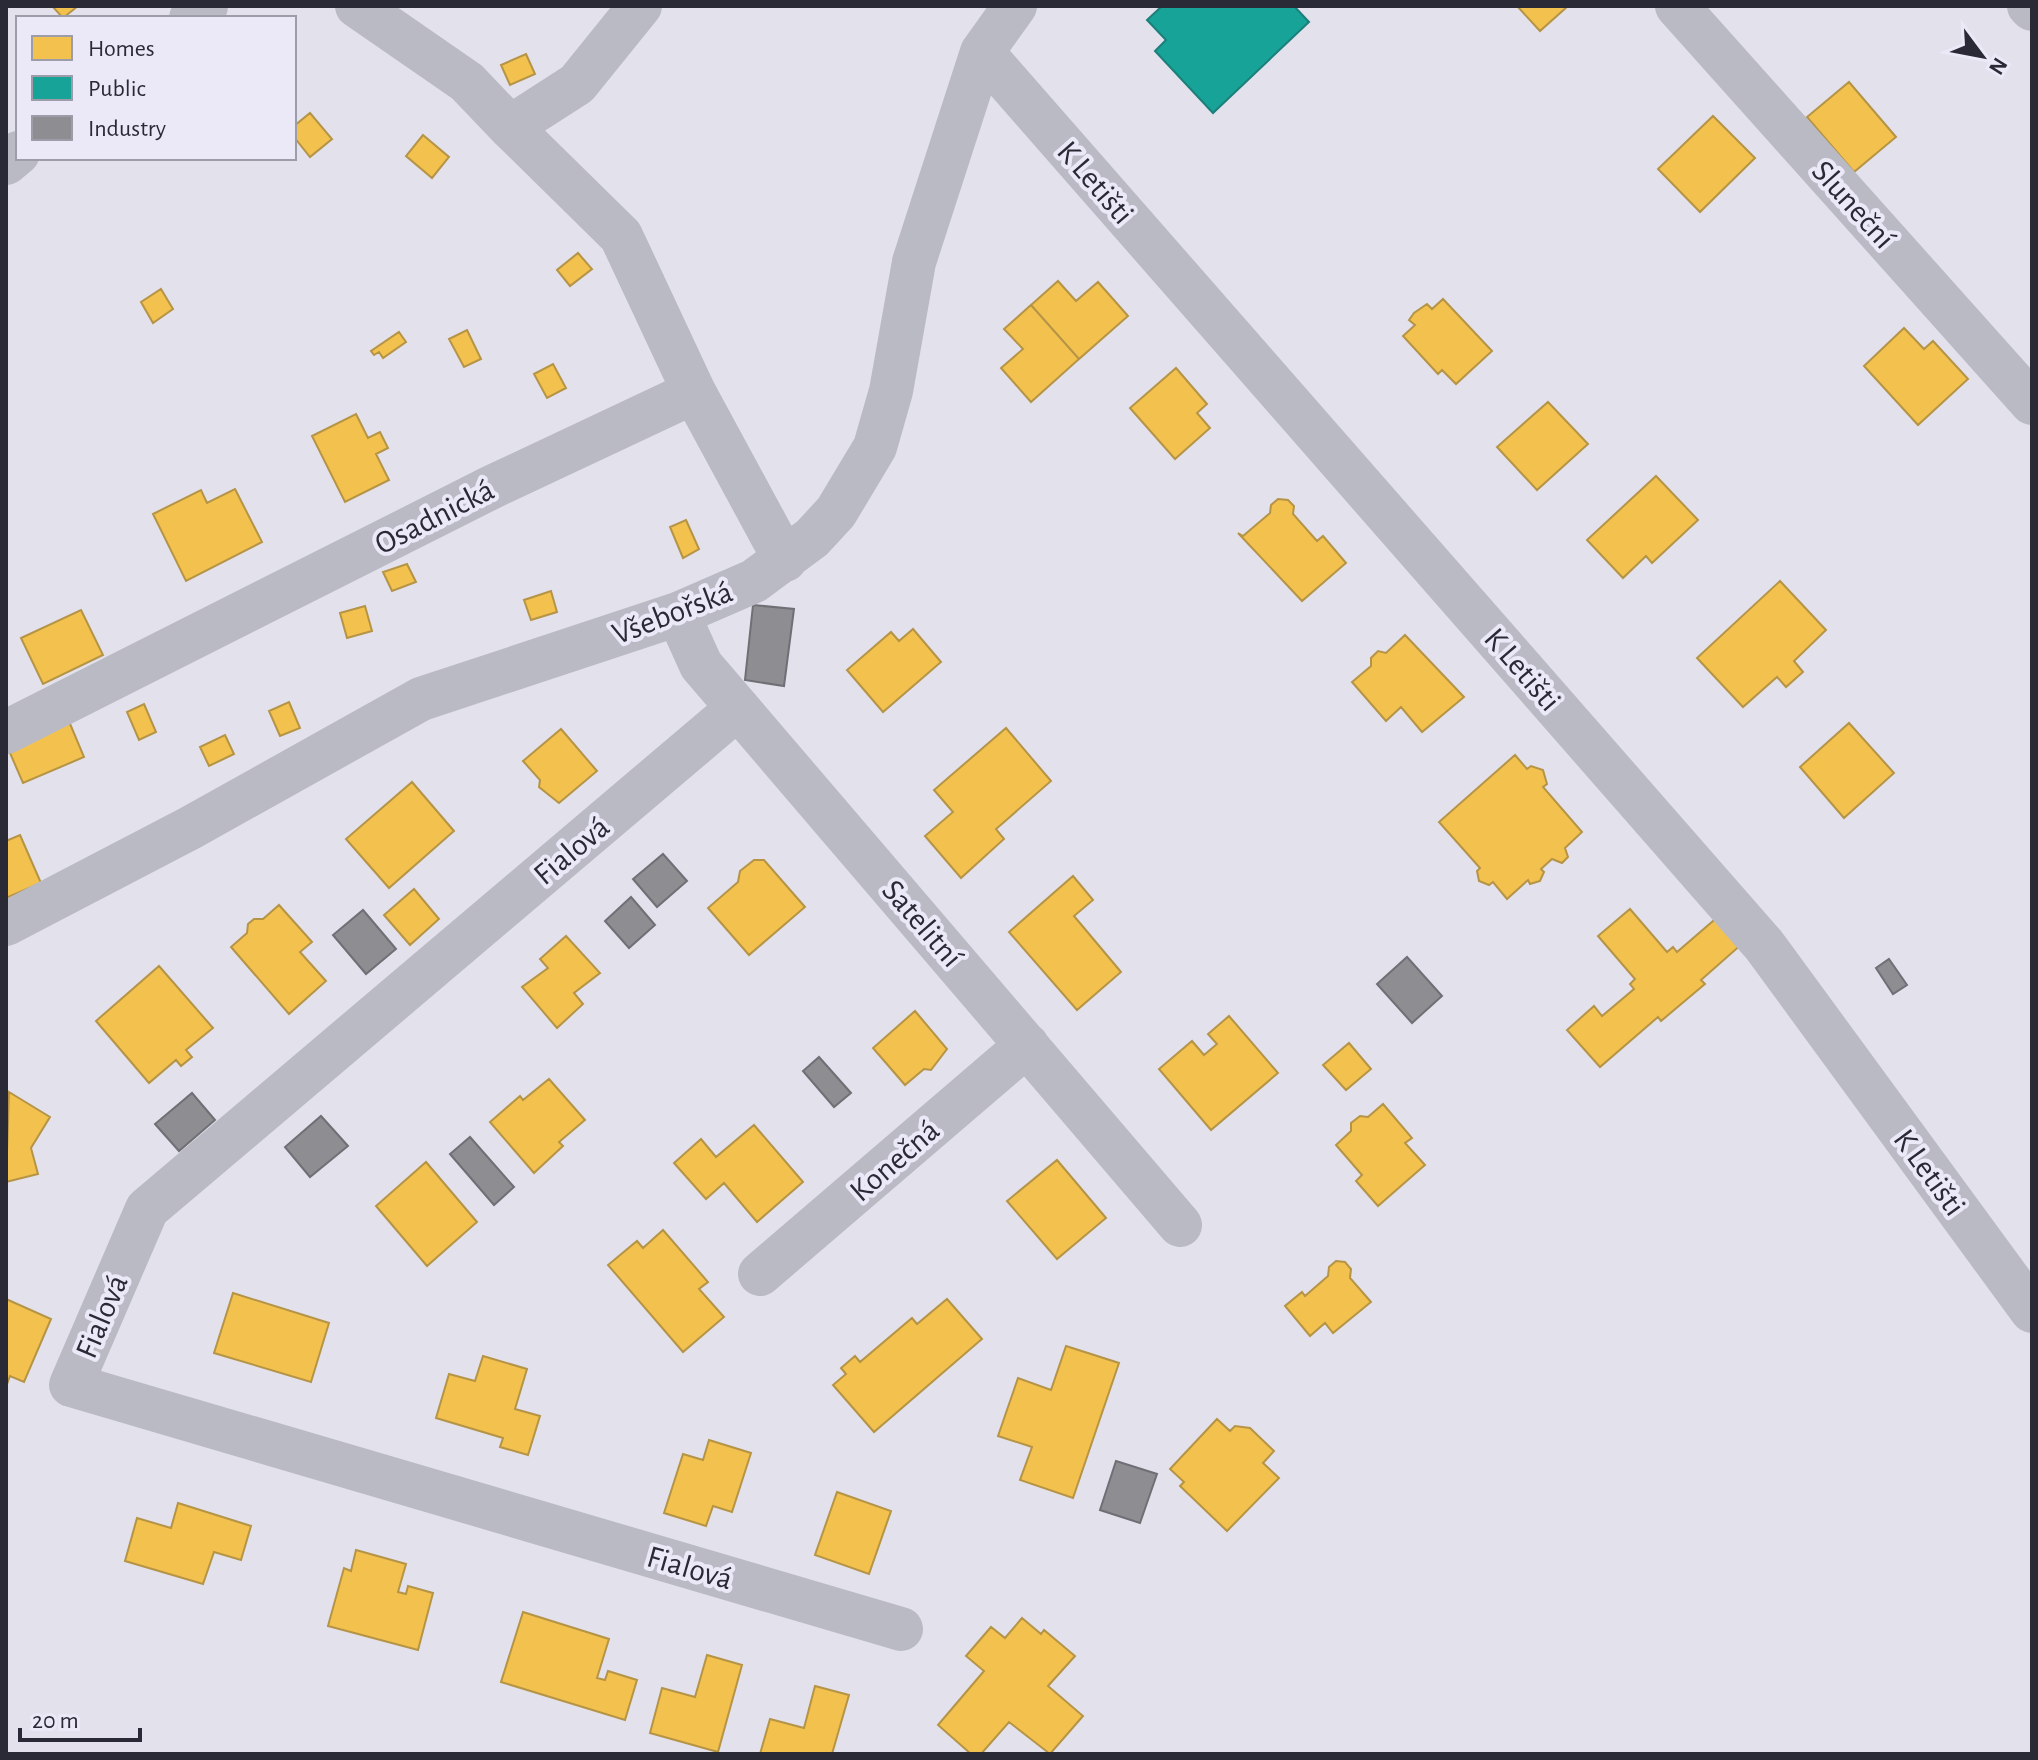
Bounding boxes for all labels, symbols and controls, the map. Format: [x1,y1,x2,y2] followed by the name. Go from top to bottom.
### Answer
[16,16,296,160] legend
[1942,16,2022,96] north arrow
[88,37,155,61] text: Homes
[1985,54,2011,78] text: N
[88,77,146,101] text: Public
[88,117,166,141] text: Industry
[1051,135,1140,230] street label: K Letišti
[1806,154,1901,255] street label: Sluneční
[370,473,499,560] street label: Osadnická
[608,575,737,650] street label: Všebořská
[1478,622,1567,717] street label: K Letišti
[528,810,615,891] street label: Fialová
[876,874,969,974] street label: Satelitní
[844,1114,945,1208] street label: Konečná
[1887,1123,1971,1222] street label: K Letišti
[70,1270,134,1363] street label: Fialová
[643,1541,736,1595] street label: Fialová
[20,1692,140,1742] scale bar
[32,1709,79,1733] text: 20 m

